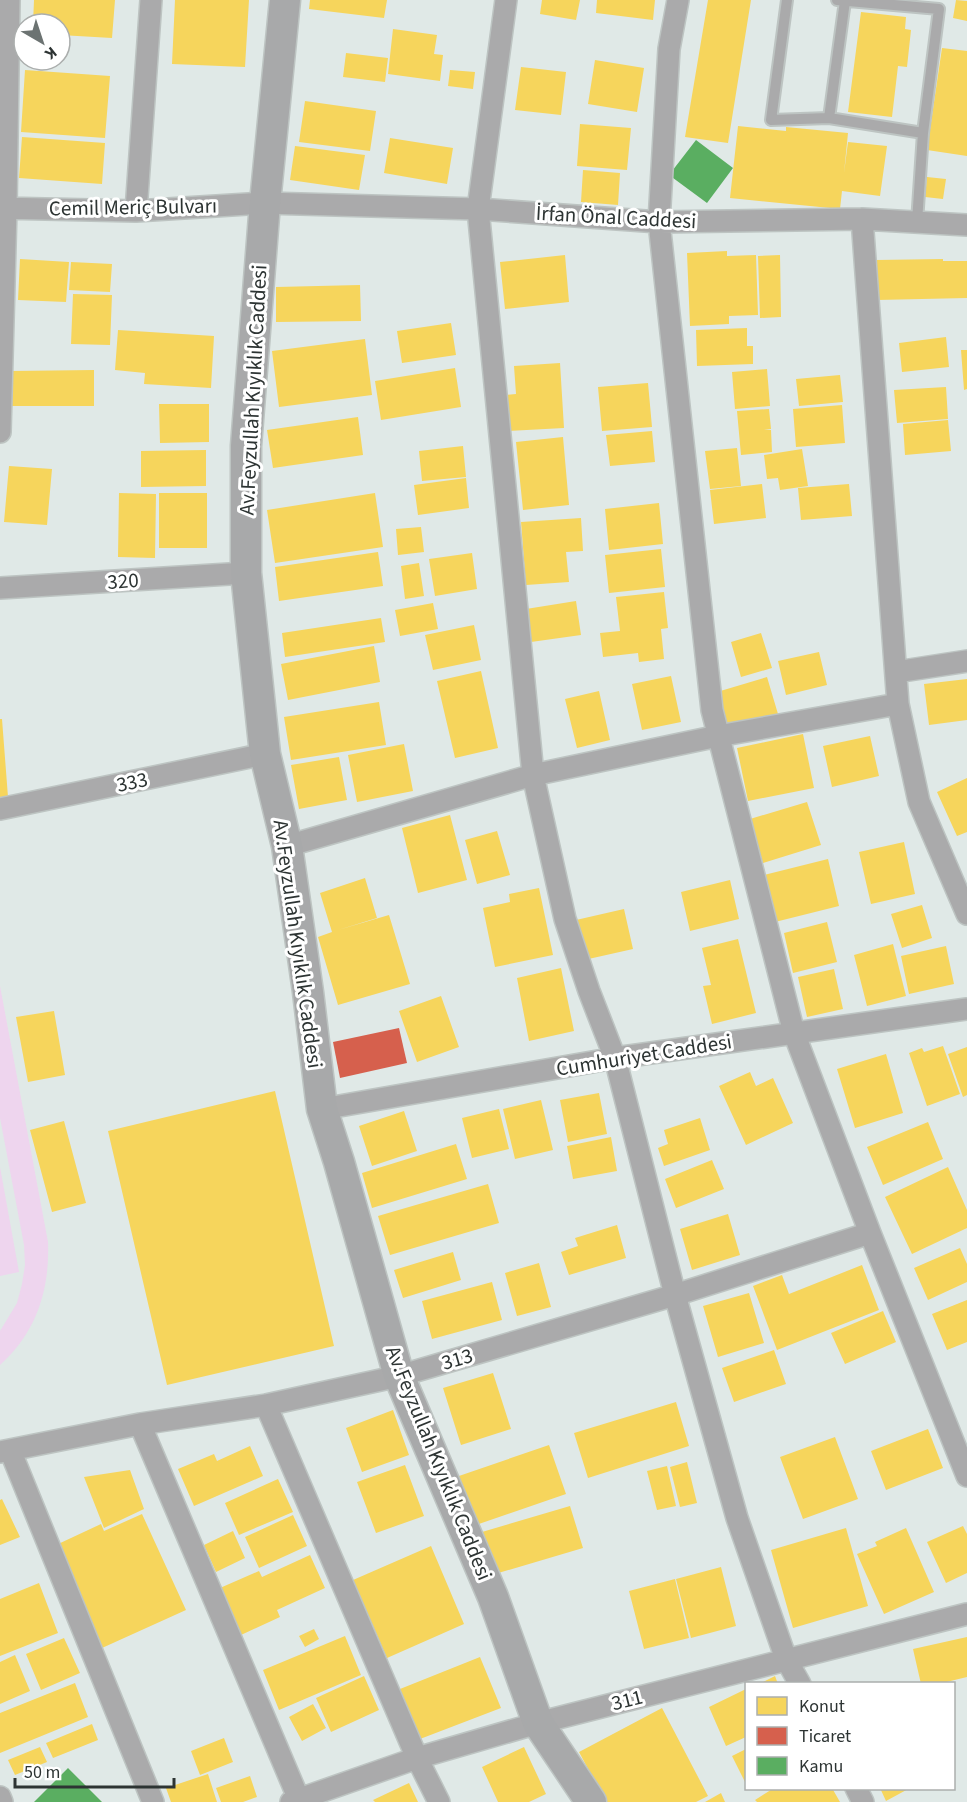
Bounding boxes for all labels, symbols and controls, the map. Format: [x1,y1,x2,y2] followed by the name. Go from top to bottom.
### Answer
[12,12,72,72] north arrow
[40,41,62,65] text: K
[49,191,217,223] street label: Cemil Meriç Bulvarı
[535,198,697,236] street label: İrfan Önal Caddesi
[231,264,275,516] street label: Av.Feyzullah Kıyıklık Caddesi
[106,565,140,597] street label: 320
[114,764,150,800] street label: 333
[266,818,330,1070] street label: Av.Feyzullah Kıyıklık Caddesi
[554,1026,734,1084] street label: Cumhuriyet Caddesi
[438,1340,476,1378] street label: 313
[378,1341,500,1585] street label: Av.Feyzullah Kıyıklık Caddesi
[608,1682,646,1718] street label: 311
[745,1682,955,1790] legend
[799,1694,845,1719] text: Konut
[799,1724,851,1749] text: Ticaret
[15,1751,174,1789] scale bar
[799,1754,843,1779] text: Kamu
[24,1760,60,1785] text: 50 m

